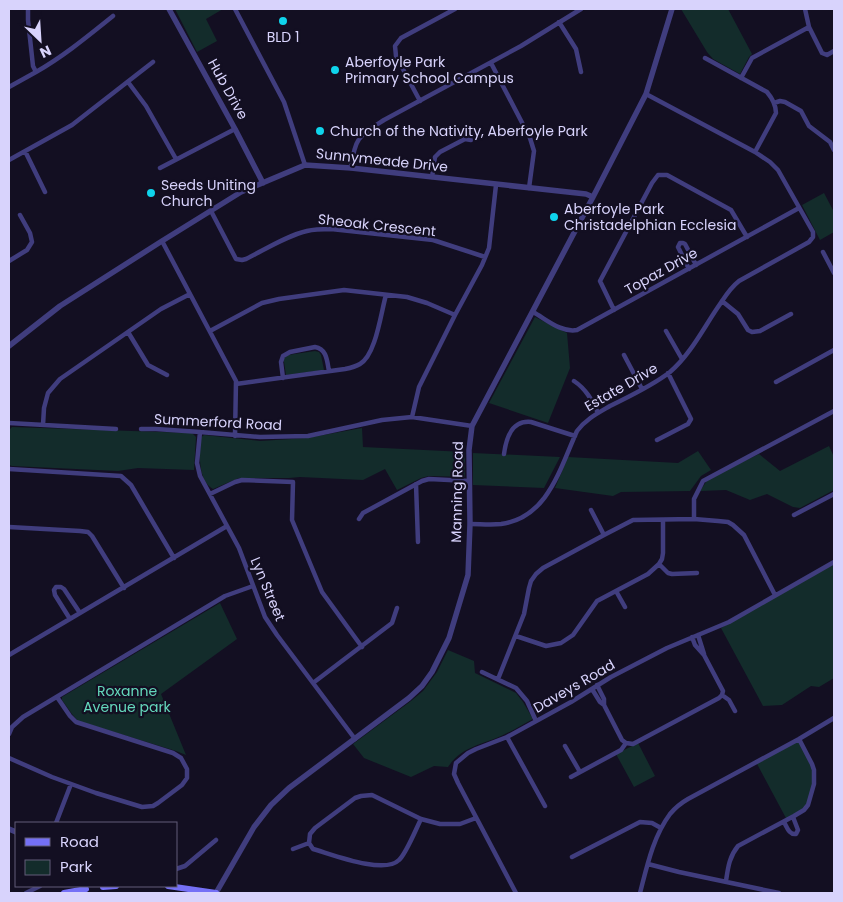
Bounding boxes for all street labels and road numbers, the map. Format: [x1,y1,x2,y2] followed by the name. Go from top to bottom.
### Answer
[203,55,253,123] street label: Hub Drive
[315,143,449,177] street label: Sunnymeade Drive
[317,209,437,241] street label: Sheoak Crescent
[621,243,701,299] street label: Topaz Drive
[581,358,662,416] street label: Estate Drive
[153,409,283,435] street label: Summerford Road
[446,441,468,543] street label: Manning Road
[246,554,290,624] street label: Lyn Street
[529,655,619,717] street label: Daveys Road

